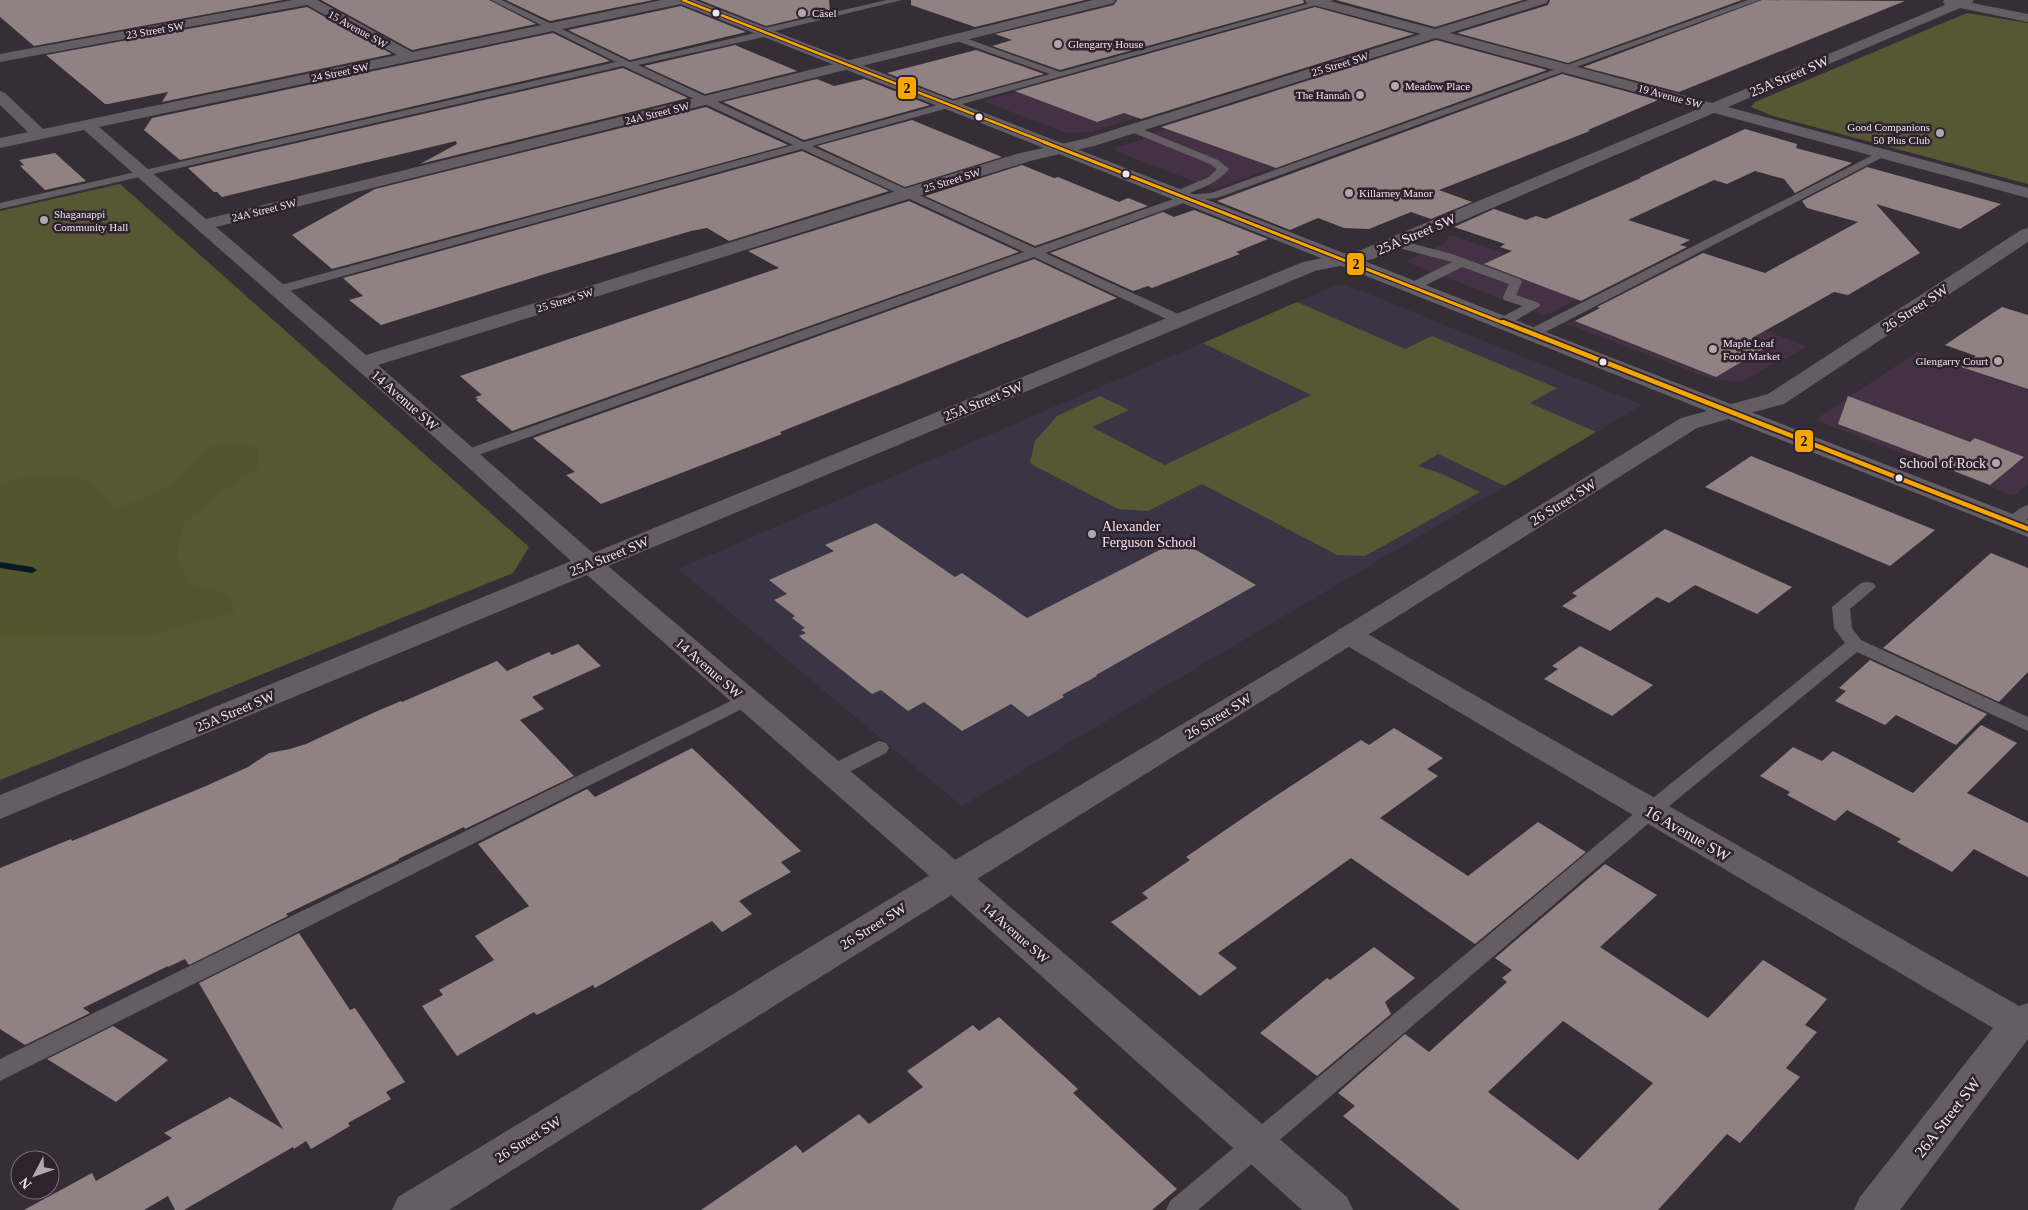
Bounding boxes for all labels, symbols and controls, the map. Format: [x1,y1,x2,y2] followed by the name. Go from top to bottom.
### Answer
[796,7,808,19] marker: Cāsel
[812,7,836,19] place label: Cāsel
[326,8,390,50] street label: 15 Avenue SW
[711,8,721,18] unlabelled marker
[125,19,186,41] street label: 23 Street SW
[1052,38,1064,50] marker: Glengarry House
[1068,38,1144,50] place label: Glengarry House
[1310,50,1370,78] street label: 25 Street SW
[1748,53,1832,100] street label: 25A Street SW
[310,60,371,84] street label: 24 Street SW
[897,76,917,100] line badge: 2
[1389,80,1401,92] marker: Meadow Place
[1405,80,1470,92] place label: Meadow Place
[904,81,911,96] text: 2
[1637,82,1704,110] street label: 19 Avenue SW
[1296,89,1350,101] place label: The Hannah
[1354,89,1366,101] marker: The Hannah
[624,99,691,127] street label: 24A Street SW
[974,112,984,122] unlabelled marker
[1847,121,1930,146] place label: Good Companions 50 Plus Club
[1934,127,1946,139] marker: Good Companions 50 Plus Club
[922,166,982,194] street label: 25 Street SW
[1121,169,1131,179] unlabelled marker
[1343,187,1355,199] marker: Killarney Manor
[1359,187,1433,199] place label: Killarney Manor
[231,196,298,224] street label: 24A Street SW
[54,208,128,233] place label: Shaganappi Community Hall
[1375,211,1459,258] street label: 25A Street SW
[38,214,50,226] marker: Shaganappi Community Hall
[1346,252,1365,276] line badge: 2
[1353,257,1360,272] text: 2
[1880,281,1951,335] street label: 26 Street SW
[535,286,595,314] street label: 25 Street SW
[1723,337,1780,362] place label: Maple Leaf Food Market
[1707,343,1719,355] marker: Maple Leaf Food Market
[1916,355,1988,367] place label: Glengarry Court
[1992,355,2004,367] marker: Glengarry Court
[1598,357,1608,367] unlabelled marker
[368,367,442,434] street label: 14 Avenue SW
[941,378,1026,424] street label: 25A Street SW
[1794,429,1814,453] line badge: 2
[1801,434,1808,449] text: 2
[1899,456,1986,471] place label: School of Rock
[1990,457,2002,469] marker: School of Rock
[1894,473,1904,483] unlabelled marker
[1528,476,1600,529] street label: 26 Street SW
[1102,519,1196,550] place label: Alexander Ferguson School
[1086,528,1098,540] marker: Alexander Ferguson School
[567,533,652,579] street label: 25A Street SW
[672,635,746,702] street label: 14 Avenue SW
[194,688,278,735] street label: 25A Street SW
[1182,690,1255,742] street label: 26 Street SW
[1642,802,1734,865] street label: 16 Avenue SW
[838,900,910,953] street label: 26 Street SW
[979,900,1053,967] street label: 14 Avenue SW
[1911,1074,1984,1160] street label: 26A Street SW
[493,1113,565,1166] street label: 26 Street SW
[10,1150,60,1200] north arrow
[17,1174,35,1192] text: N

